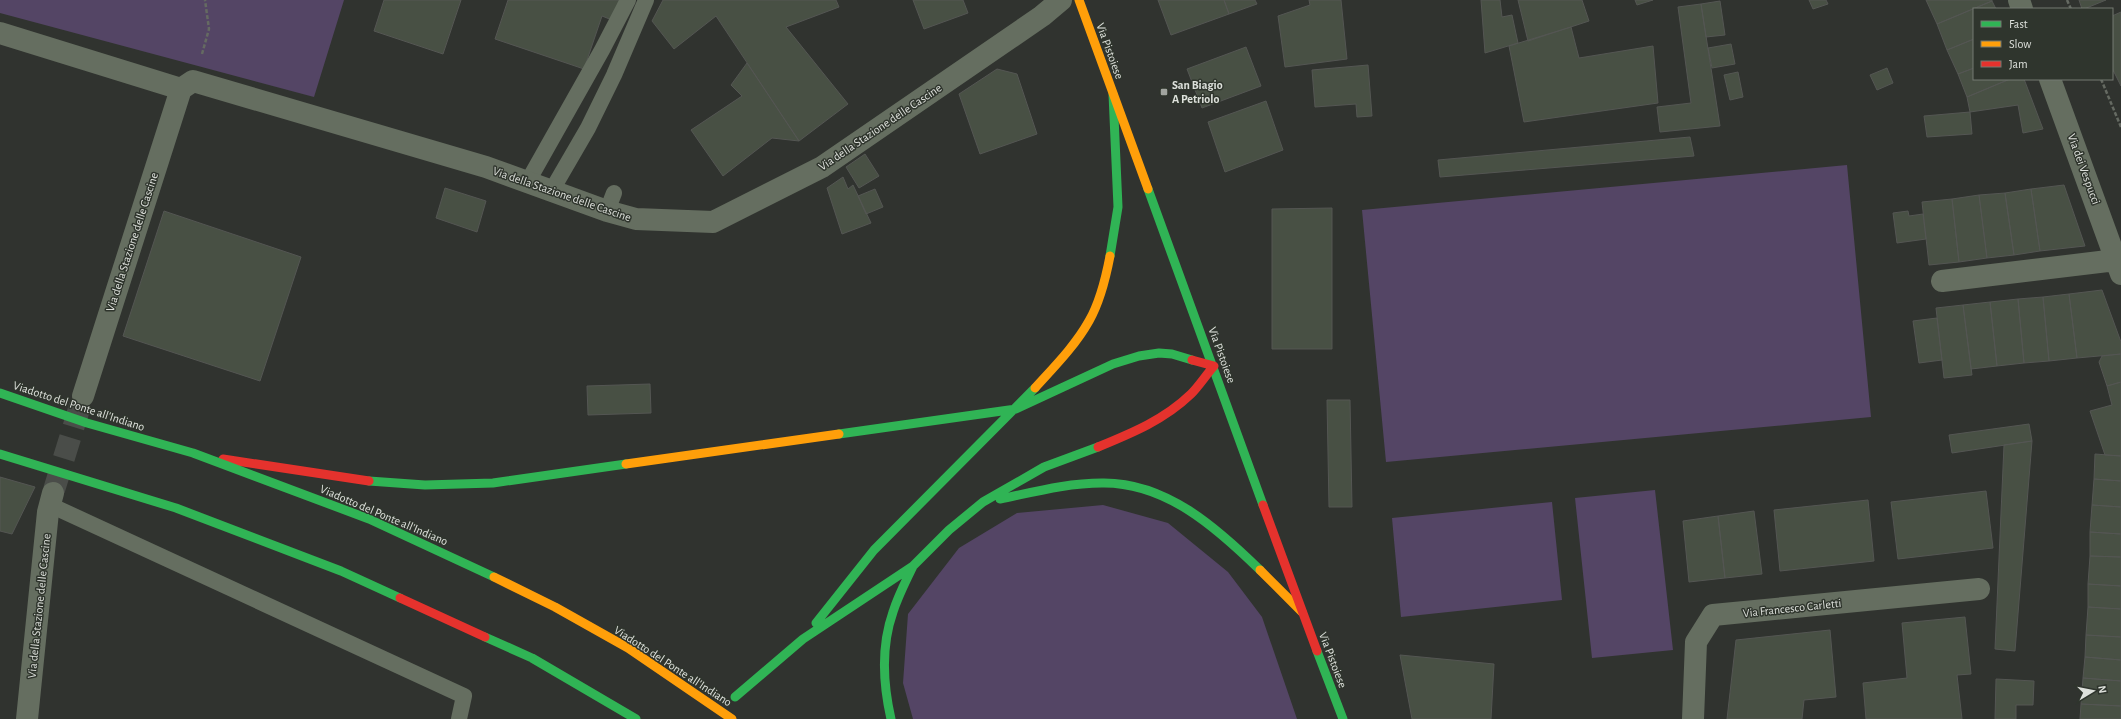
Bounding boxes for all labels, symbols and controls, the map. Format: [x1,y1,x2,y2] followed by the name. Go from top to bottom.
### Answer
[1973,8,2113,80] legend
[2009,18,2028,30] text: Fast
[1094,21,1126,81] street label: Via Pistoiese
[2009,38,2031,50] text: Slow
[2009,58,2028,70] text: Jam
[1172,79,1223,105] place label: San Biagio A Petriolo
[816,81,944,173] street label: Via della Stazione delle Cascine
[1159,87,1169,97] marker: San Biagio A Petriolo
[2066,132,2102,206] street label: Via dei Vespucci
[491,165,633,223] street label: Via della Stazione delle Cascine
[104,171,160,313] street label: Via della Stazione delle Cascine
[1206,325,1238,385] street label: Via Pistoiese
[12,379,146,433] street label: Viadotto del Ponte all'Indiano
[318,483,450,547] street label: Viadotto del Ponte all'Indiano
[25,533,53,679] street label: Via della Stazione delle Cascine
[1742,597,1842,619] street label: Via Francesco Carletti
[612,623,734,709] street label: Viadotto del Ponte all'Indiano
[1317,630,1349,690] street label: Via Pistoiese
[2073,671,2113,711] north arrow
[2096,685,2108,694] text: N

